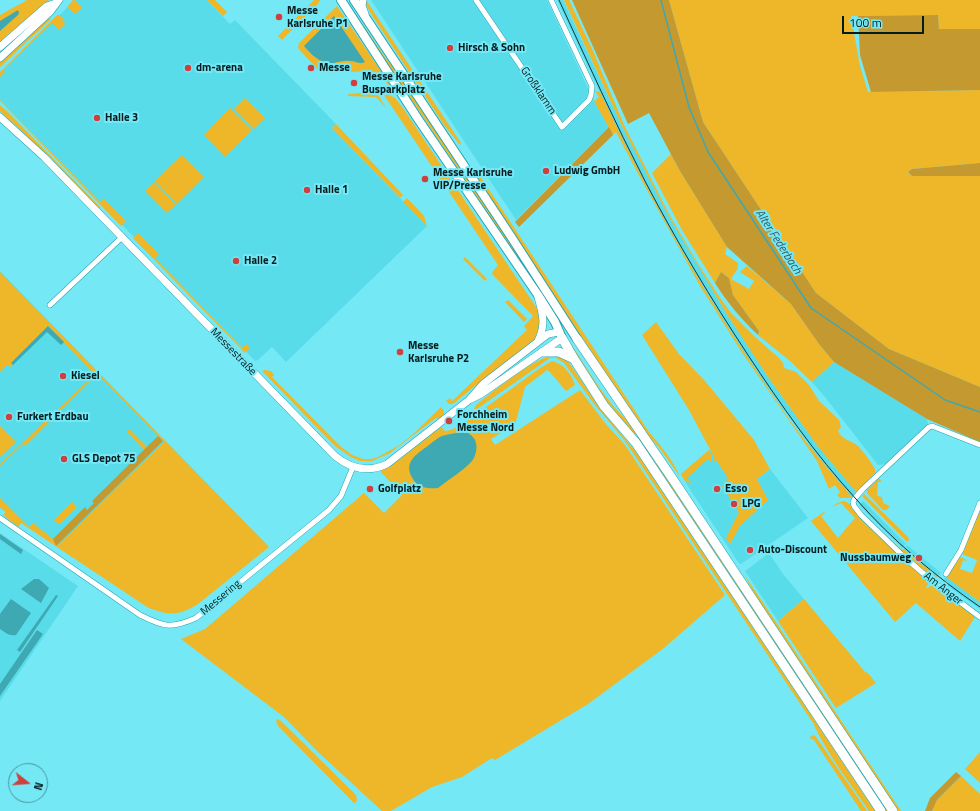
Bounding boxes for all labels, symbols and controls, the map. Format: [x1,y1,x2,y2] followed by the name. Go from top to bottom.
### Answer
[287,4,348,30] place label: Messe Karlsruhe P1
[844,8,926,34] scale bar
[274,12,284,22] marker: Messe Karlsruhe P1
[849,13,882,32] text: 100 m
[458,41,525,55] place label: Hirsch & Sohn
[445,43,455,53] marker: Hirsch & Sohn
[196,61,243,75] place label: dm-arena
[319,61,350,75] place label: Messe
[183,63,193,73] marker: dm-arena
[306,63,316,73] marker: Messe
[517,65,559,117] street label: Großklamm
[362,70,442,96] place label: Messe Karlsruhe Busparkplatz
[349,78,359,88] marker: Messe Karlsruhe Busparkplatz
[105,111,138,125] place label: Halle 3
[92,113,102,123] marker: Halle 3
[554,164,620,178] place label: Ludwig GmbH
[433,166,513,192] place label: Messe Karlsruhe VIP/Presse
[541,166,551,176] marker: Ludwig GmbH
[420,174,430,184] marker: Messe Karlsruhe VIP/Presse
[315,183,348,197] place label: Halle 1
[302,185,312,195] marker: Halle 1
[752,207,804,277] water label: Alter Federbach
[244,254,277,268] place label: Halle 2
[231,256,241,266] marker: Halle 2
[207,326,259,378] street label: Messestraße
[408,339,469,365] place label: Messe Karlsruhe P2
[395,347,405,357] marker: Messe Karlsruhe P2
[71,369,100,383] place label: Kiesel
[58,371,68,381] marker: Kiesel
[457,408,514,434] place label: Forchheim Messe Nord
[17,410,88,424] place label: Furkert Erdbau
[4,412,14,422] marker: Furkert Erdbau
[444,416,454,426] marker: Forchheim Messe Nord
[72,452,136,466] place label: GLS Depot 75
[59,454,69,464] marker: GLS Depot 75
[378,482,421,496] place label: Golfplatz
[725,482,747,496] place label: Esso
[365,484,375,494] marker: Golfplatz
[712,484,722,494] marker: Esso
[742,497,760,511] place label: LPG
[729,499,739,509] marker: LPG
[758,543,827,557] place label: Auto-Discount
[745,545,755,555] marker: Auto-Discount
[840,551,911,565] place label: Nussbaumweg
[914,553,924,563] marker: Nussbaumweg
[921,570,965,608] street label: Am Anger
[198,577,244,619] street label: Messering
[8,763,48,803] north arrow
[30,780,47,792] text: N

